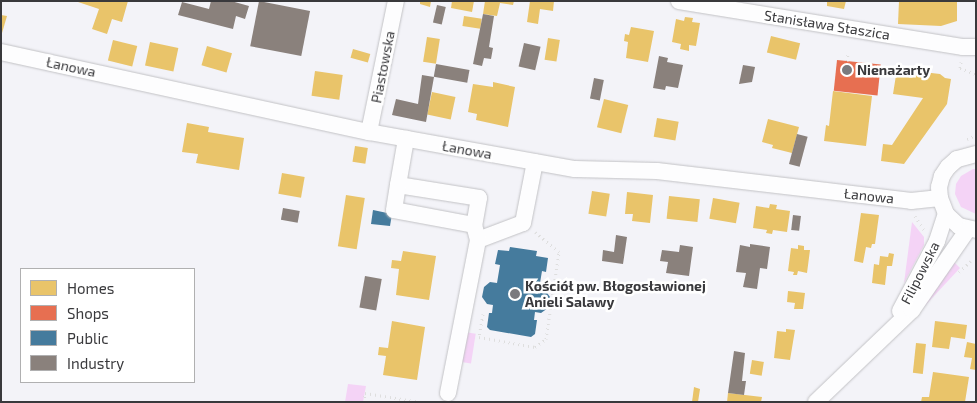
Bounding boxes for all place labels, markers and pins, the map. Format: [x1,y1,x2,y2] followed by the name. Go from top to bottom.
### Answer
[857,62,930,78] place label: Nienażarty
[841,64,853,76] marker: Nienażarty
[525,278,706,310] place label: Kościół pw. Błogosławionej Anieli Salawy
[509,288,521,300] marker: Kościół pw. Błogosławionej Anieli Salawy

